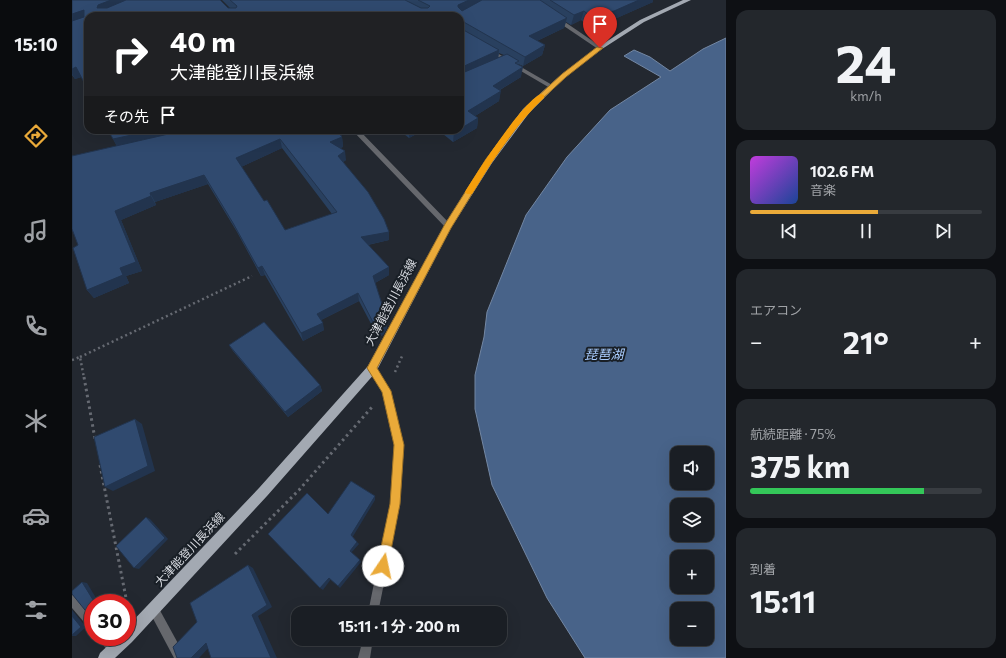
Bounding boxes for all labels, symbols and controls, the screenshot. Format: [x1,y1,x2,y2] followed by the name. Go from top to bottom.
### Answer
[583,7.0,617,48] pin
[589,13,611,35] icon: arrive
[170,24,236,58] text: 40 m
[104,28,156,80] icon: right
[836,30,896,94] text: 24
[14,33,58,55] text: 15:10
[170,61,314,83] text: 大津能登川長浜線
[850,88,882,104] text: km/h
[157,104,179,126] icon: arrive
[104,107,149,125] text: その先
[22,122,50,150] icon: directions
[810,162,874,180] text: 102.6 FM
[810,182,836,198] text: 音楽
[22,217,50,245] icon: music
[778,220,800,242] icon: previous
[855,220,877,242] icon: pause
[932,220,954,242] icon: next
[361,256,419,348] street label: 大津能登川長浜線
[750,302,802,318] text: エアコン
[22,312,50,340] icon: phone
[843,323,889,360] text: 21°
[750,328,763,355] text: −
[969,328,982,355] text: +
[584,346,625,362] water label: 琵琶湖
[22,407,50,435] icon: climate
[750,426,836,442] text: 航続距離 · 75%
[670,446,714,646] map controls
[670,446,714,490] button: sound
[750,447,850,484] text: 375 km
[670,498,714,542] button: layers
[22,502,50,530] icon: car
[151,509,227,589] street label: 大津能登川長浜線
[362,545,404,587] position arrow
[670,550,714,594] button: +
[750,561,776,577] text: 到着
[750,582,816,619] text: 15:11
[84,594,136,646] speed limit sign: 30
[22,596,50,624] icon: filters
[670,602,714,646] button: −
[338,617,460,635] text: 15:11 · 1 分 · 200 m

